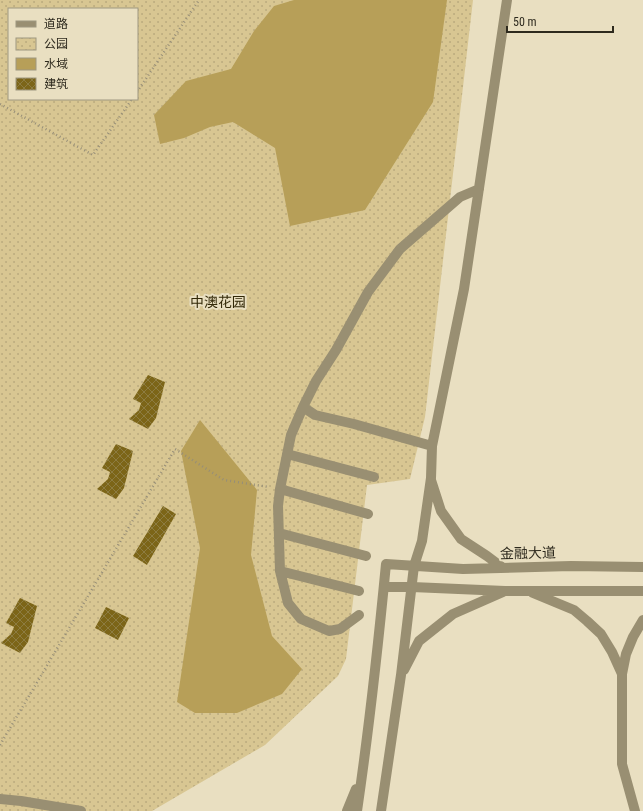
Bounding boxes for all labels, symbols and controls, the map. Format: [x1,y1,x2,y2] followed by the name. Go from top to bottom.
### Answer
[8,8,138,100] legend
[507,8,613,34] scale bar
[513,15,537,29] text: 50 m
[44,17,68,31] text: 道路
[44,37,68,51] text: 公园
[44,57,68,71] text: 水域
[44,77,68,91] text: 建筑
[190,294,246,310] park label: 中澳花园
[500,545,556,561] street label: 金融大道

